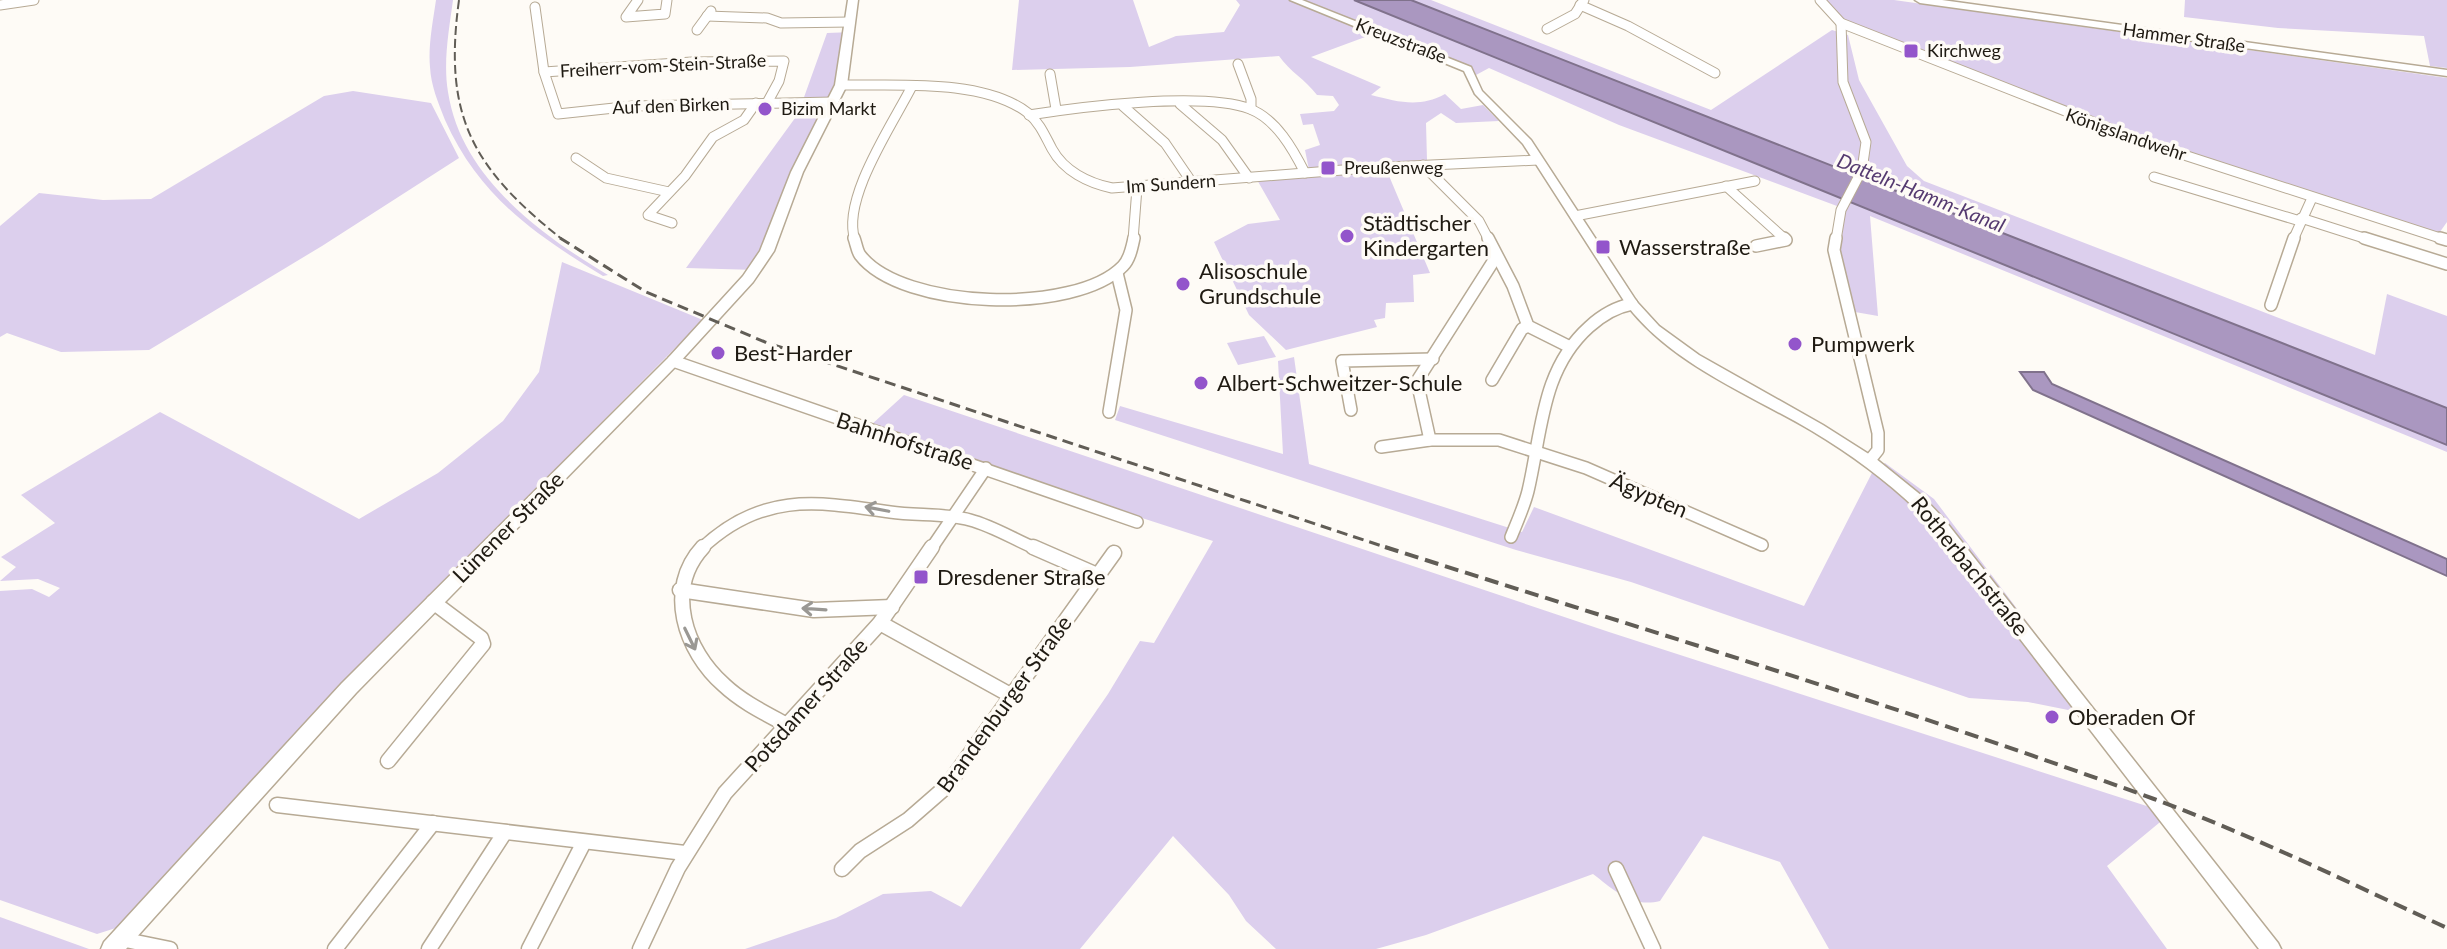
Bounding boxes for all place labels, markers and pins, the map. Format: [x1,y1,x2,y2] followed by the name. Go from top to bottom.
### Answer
[1927,39,2001,61] place label: Kirchweg
[1902,42,1920,60] marker: Kirchweg
[781,97,877,119] place label: Bizim Markt
[756,100,774,118] marker: Bizim Markt
[1344,156,1443,178] place label: Preußenweg
[1319,159,1337,177] marker: Preußenweg
[1363,209,1489,261] place label: Städtischer Kindergarten
[1338,227,1356,245] marker: Städtischer Kindergarten
[1619,233,1751,260] place label: Wasserstraße
[1594,238,1612,256] marker: Wasserstraße
[1199,257,1321,309] place label: Alisoschule Grundschule
[1174,275,1192,293] marker: Alisoschule Grundschule
[1811,330,1915,357] place label: Pumpwerk
[1786,335,1804,353] marker: Pumpwerk
[734,339,852,366] place label: Best-Harder
[709,344,727,362] marker: Best-Harder
[1217,369,1462,396] place label: Albert-Schweitzer-Schule
[1192,374,1210,392] marker: Albert-Schweitzer-Schule
[937,563,1106,590] place label: Dresdener Straße
[912,568,930,586] marker: Dresdener Straße
[2068,703,2195,730] place label: Oberaden Of
[2043,708,2061,726] marker: Oberaden Of

